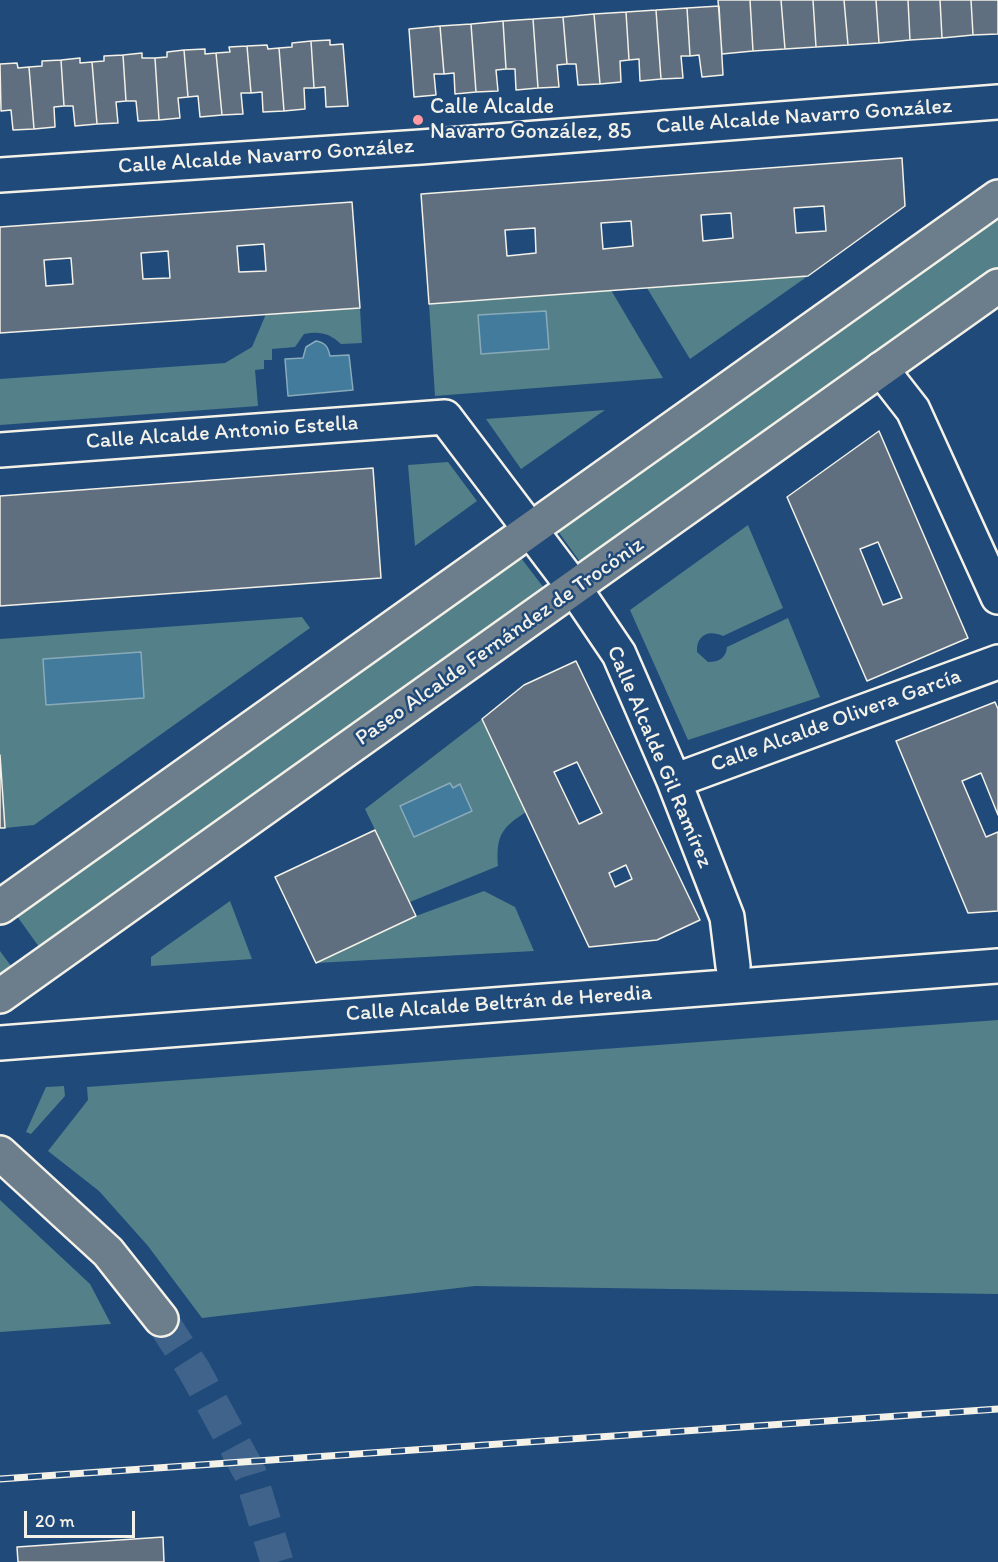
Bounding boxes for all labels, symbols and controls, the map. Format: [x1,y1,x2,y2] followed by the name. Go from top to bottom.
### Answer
[655,93,953,141] street label: Calle Alcalde Navarro González
[430,94,631,146] place label: Calle Alcalde Navarro González, 85
[411,113,425,127] marker: Calle Alcalde Navarro González, 85
[117,133,415,181] street label: Calle Alcalde Navarro González
[85,410,359,456] street label: Calle Alcalde Antonio Estella
[351,532,649,752] street label: Paseo Alcalde Fernández de Trocóniz
[600,642,718,872] street label: Calle Alcalde Gil Ramírez
[707,663,965,779] street label: Calle Alcalde Olivera García
[345,980,653,1028] street label: Calle Alcalde Beltrán de Heredia
[27,1499,138,1537] scale bar
[35,1510,75,1532] text: 20 m

